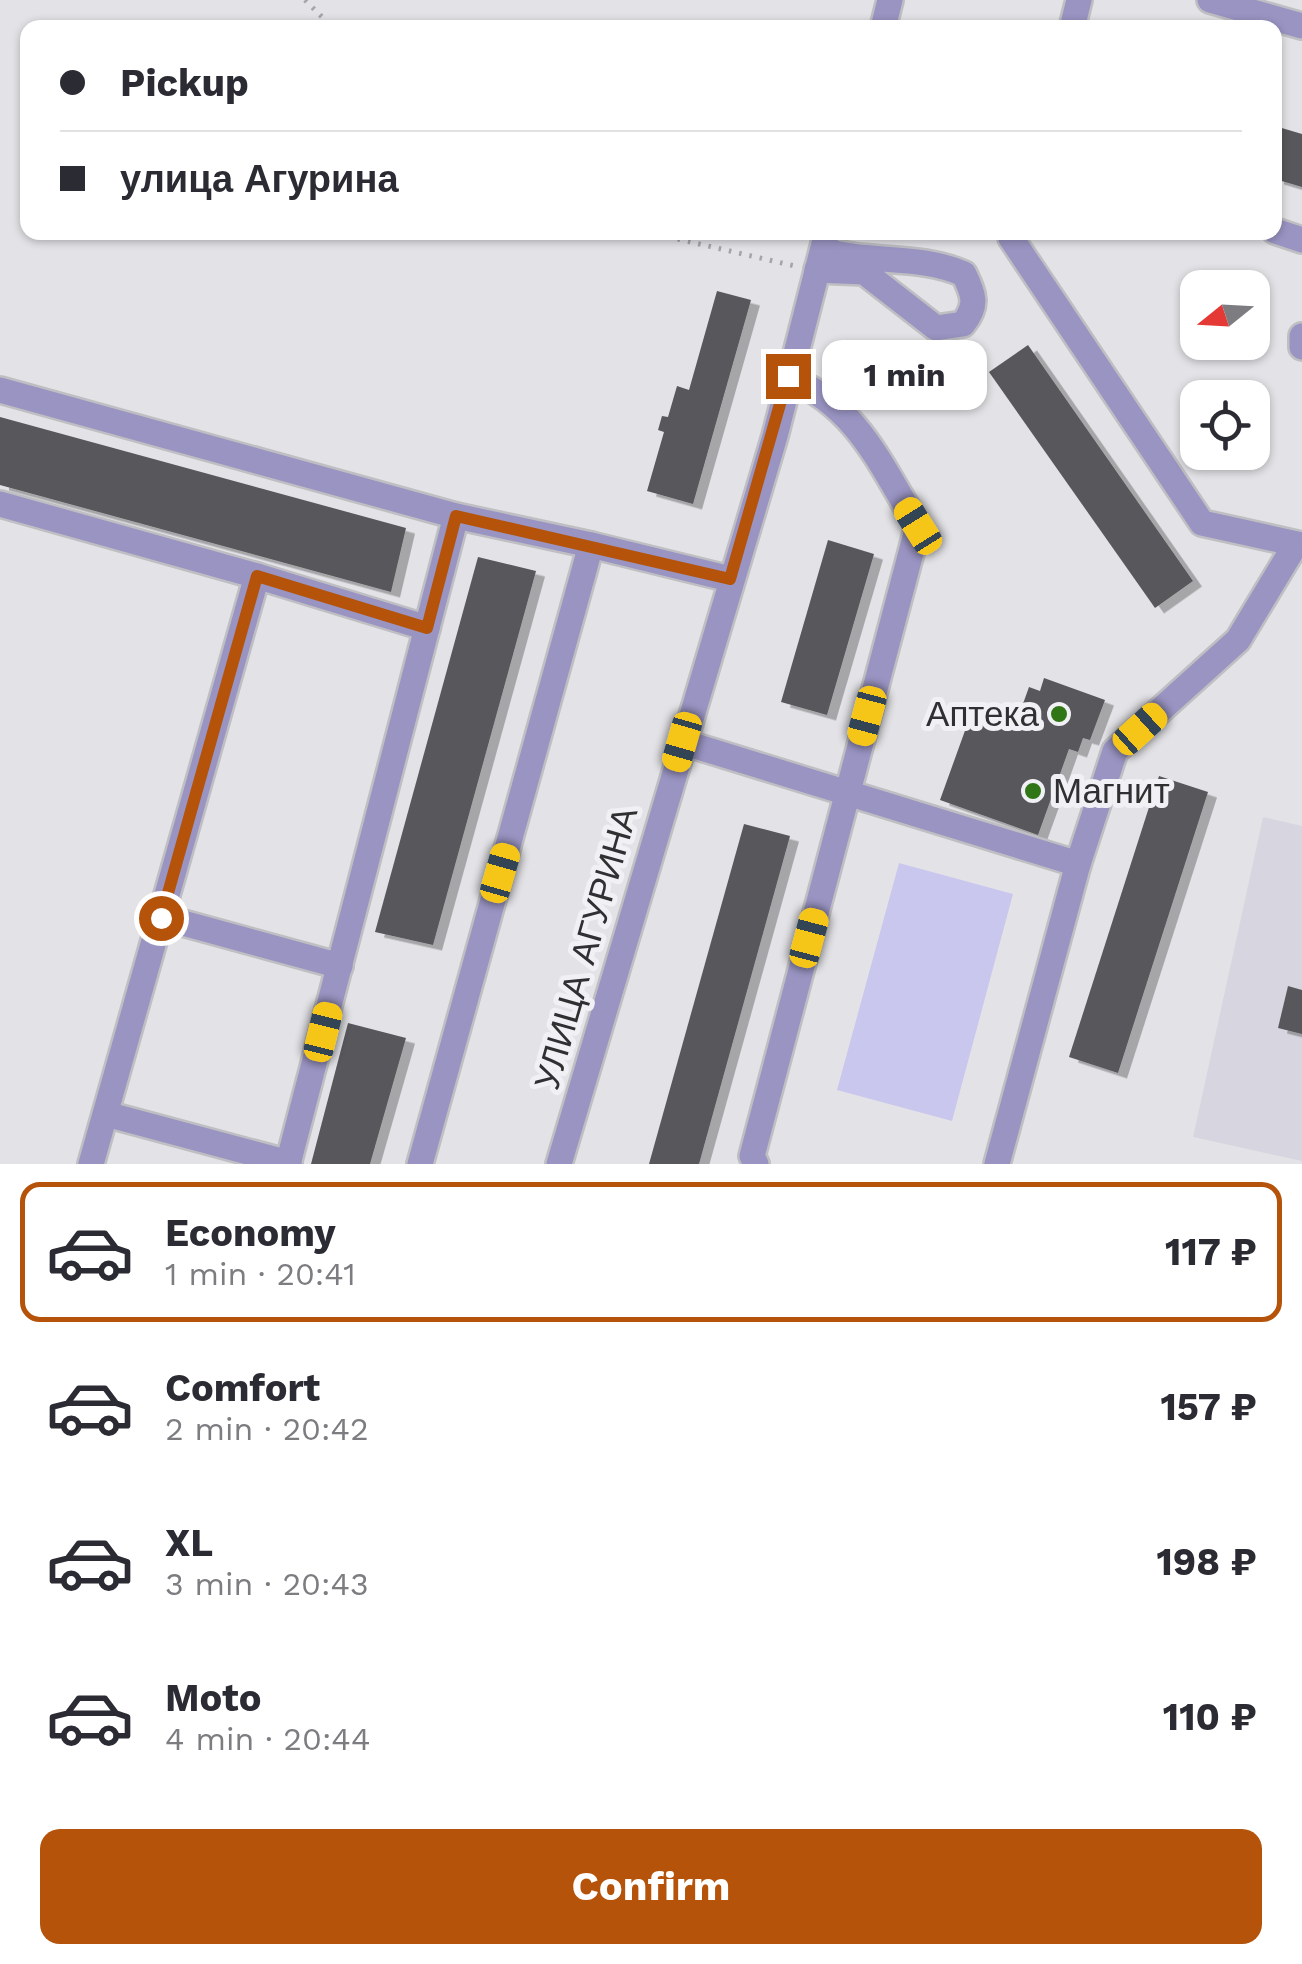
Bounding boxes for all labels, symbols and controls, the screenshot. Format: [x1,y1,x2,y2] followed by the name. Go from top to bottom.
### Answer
[120,61,249,105] text: Pickup
[120,157,399,201] text: улица Агурина
[1180,270,1270,360] north arrow
[1180,270,1270,470] map controls
[823,341,988,411] callout: 1 min
[766,354,811,399] route end
[863,356,946,394] text: 1 min
[1180,380,1270,470] button: locate
[889,493,947,559] car
[845,683,889,749] car
[926,693,1040,735] place label: Аптека
[1108,698,1172,760] car
[1048,703,1070,725] marker: Аптека
[659,709,705,775] car
[1053,770,1170,812] place label: Магнит
[1022,780,1044,802] marker: Магнит
[526,801,647,1094] street label: УЛИЦА АГУРИНА
[477,840,523,906] car
[139,896,184,941] route start
[787,905,831,971] car
[301,999,345,1065] car
[45,1207,135,1297] icon: car
[165,1211,336,1255] text: Economy
[1165,1230,1257,1274] text: 117 ₽
[165,1255,356,1293] text: 1 min · 20:41
[45,1362,135,1452] icon: car
[165,1366,320,1410] text: Comfort
[1160,1385,1257,1429] text: 157 ₽
[165,1410,369,1448] text: 2 min · 20:42
[45,1517,135,1607] icon: car
[165,1521,213,1565] text: XL
[1156,1540,1257,1584] text: 198 ₽
[165,1565,369,1603] text: 3 min · 20:43
[45,1672,135,1762] icon: car
[165,1676,261,1720] text: Moto
[1163,1695,1257,1739] text: 110 ₽
[165,1720,370,1758] text: 4 min · 20:44
[40,1829,1262,1944] button: Confirm

